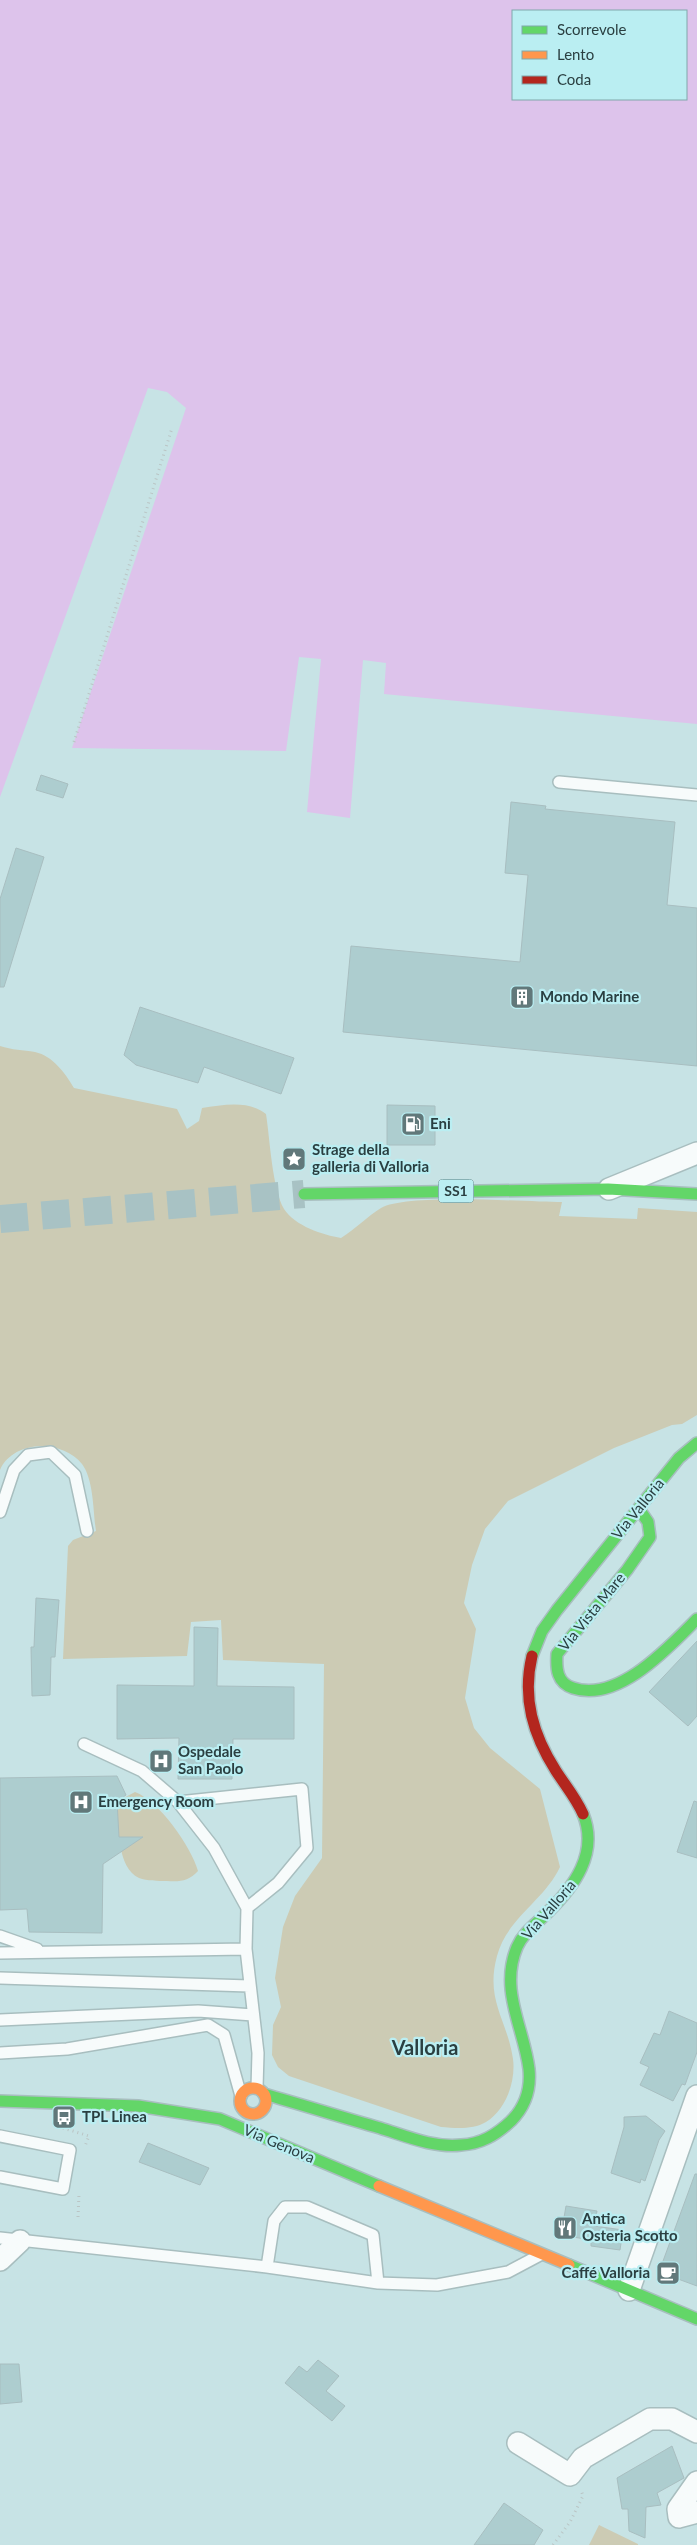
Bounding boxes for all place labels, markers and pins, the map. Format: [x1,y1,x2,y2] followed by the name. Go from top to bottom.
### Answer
[509,984,535,1010] building icon: Mondo Marine
[540,987,639,1005] place label: Mondo Marine
[400,1111,426,1137] fuel station icon: Eni
[430,1114,451,1132] place label: Eni
[312,1140,429,1175] place label: Strage della galleria di Valloria
[281,1146,307,1172] place icon: Strage della galleria di Valloria
[178,1742,244,1777] place label: Ospedale San Paolo
[148,1748,174,1774] hospital icon: Ospedale San Paolo
[68,1789,94,1815] hospital icon: Emergency Room
[98,1792,214,1810] place label: Emergency Room
[51,2104,77,2130] bus stop icon: TPL Linea
[82,2107,147,2125] place label: TPL Linea
[581,2209,678,2244] place label: Antica Osteria Scotto
[552,2215,578,2241] restaurant icon: Antica Osteria Scotto
[655,2260,681,2286] cafe icon: Caffé Valloria
[561,2263,650,2281] place label: Caffé Valloria

